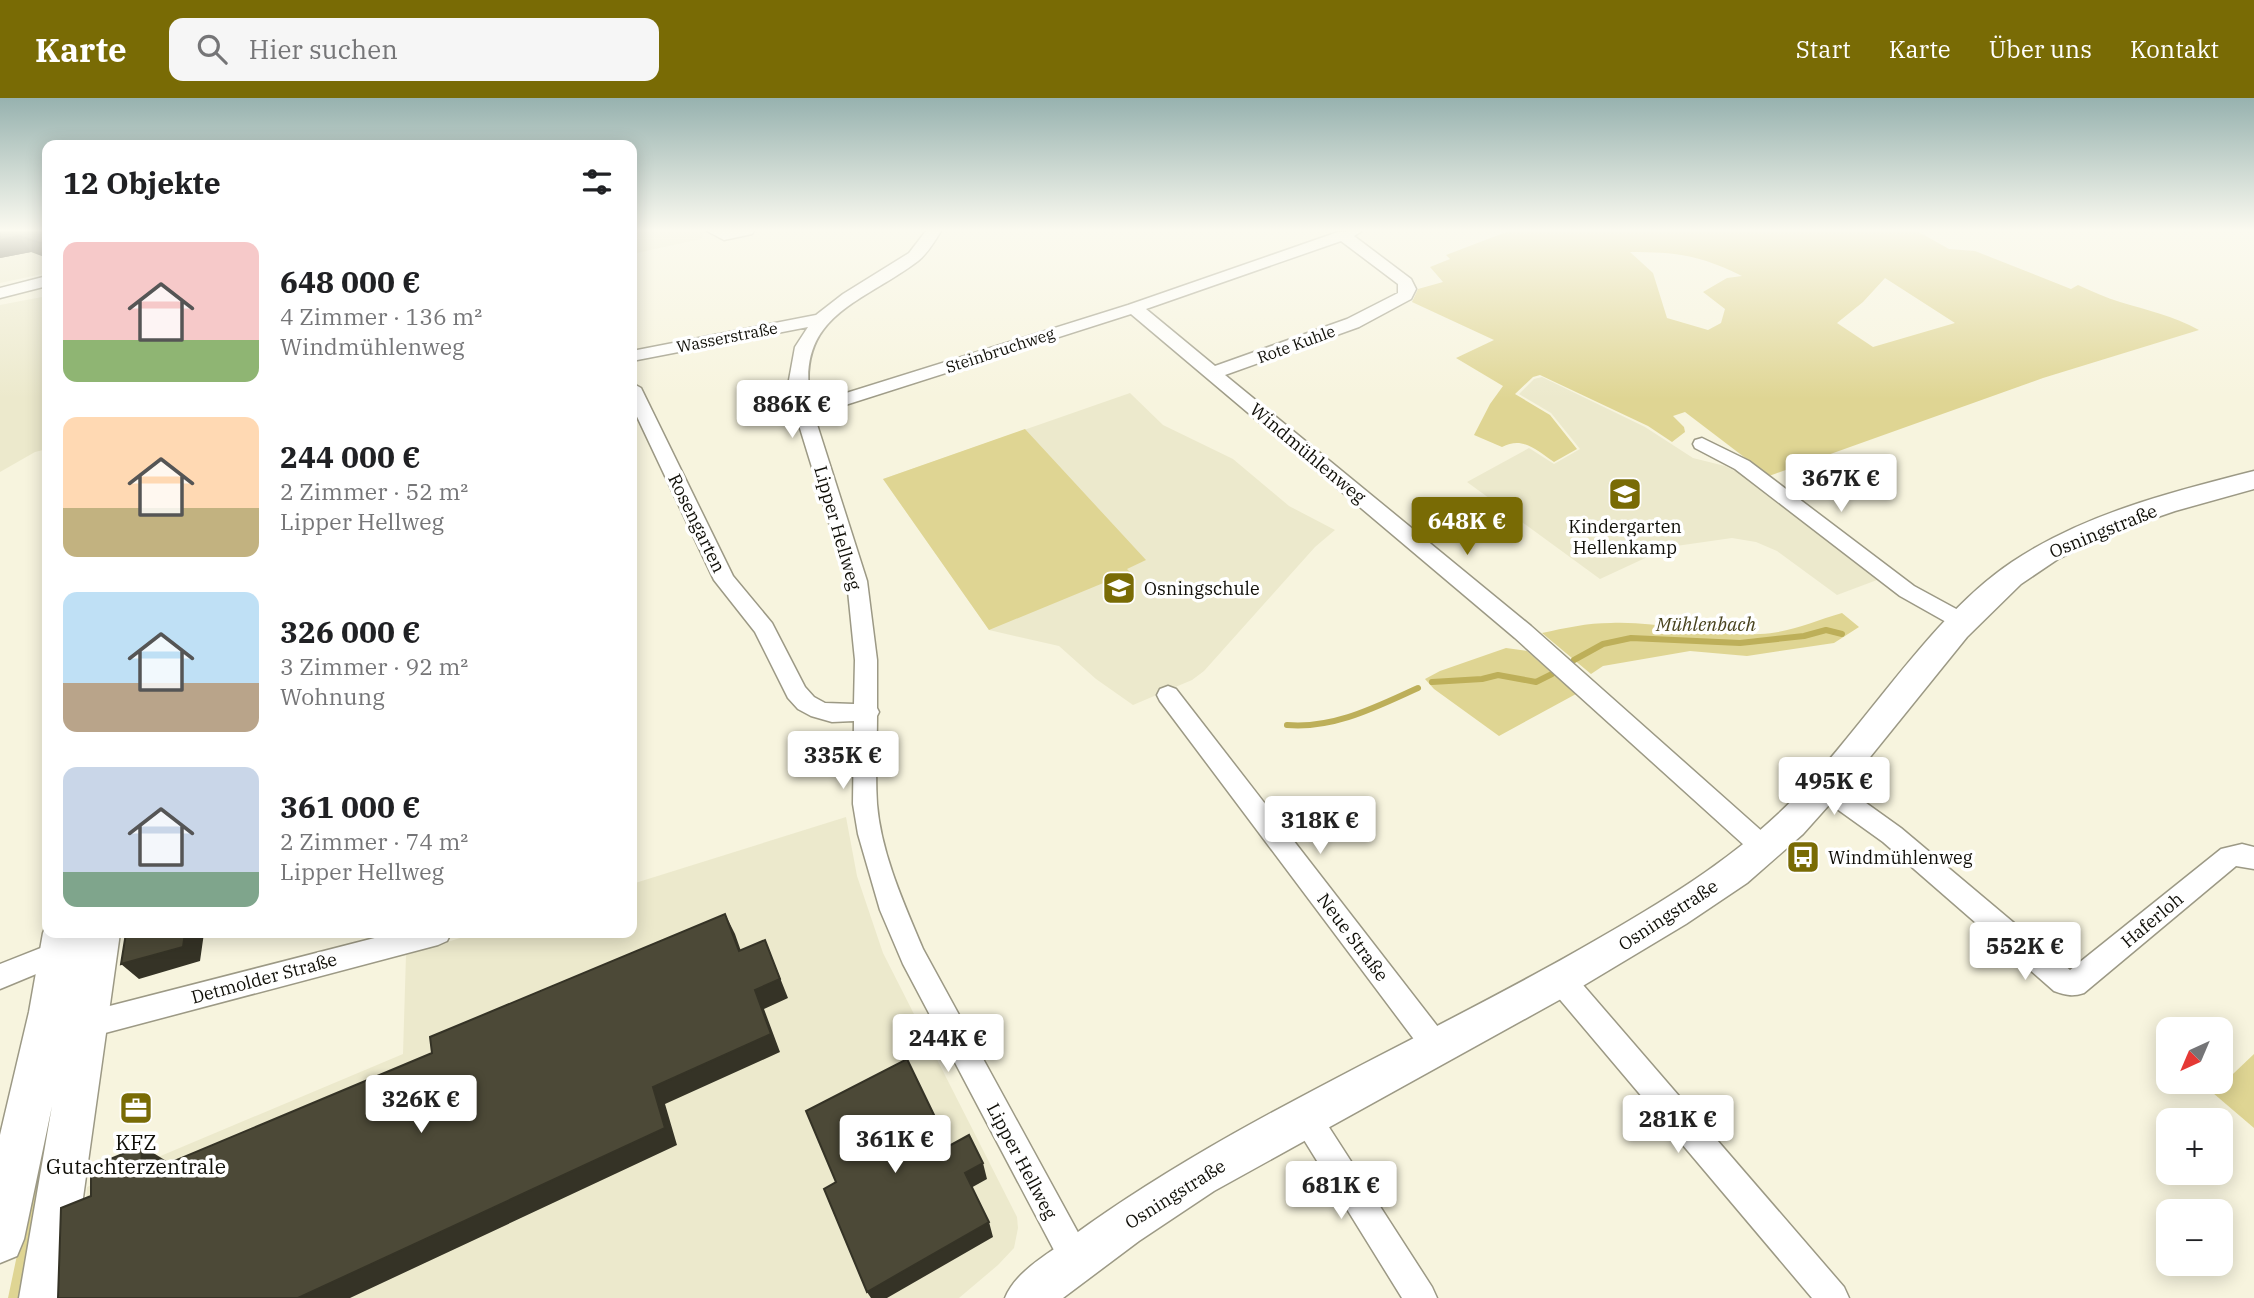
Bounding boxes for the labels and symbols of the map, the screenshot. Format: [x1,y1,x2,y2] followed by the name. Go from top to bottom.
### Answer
[675,317,779,357] street label: Wasserstraße
[1254,321,1338,367] street label: Rote Kuhle
[943,323,1057,377] street label: Steinbruchweg
[735,380,849,440] pin: 886K €
[1245,398,1371,508] street label: Windmühlenweg
[1784,454,1898,514] pin: 367K €
[809,463,867,593] street label: Lipper Hellweg
[663,470,731,576] street label: Rosengarten
[1606,475,1644,513] school or university icon: Kindergarten Hellenkamp
[1410,498,1524,557] pin: 648K €
[2046,499,2160,563] street label: Osningstraße
[1568,515,1682,559] place label: Kindergarten Hellenkamp
[1100,569,1138,607] school or university icon: Osningschule
[1144,577,1260,600] place label: Osningschule
[1655,612,1756,636] water label: Mühlenbach
[786,732,900,791] pin: 335K €
[1777,758,1891,817] pin: 495K €
[1263,796,1377,856] pin: 318K €
[1784,838,1822,876] bus stop icon: Windmühlenweg
[1828,846,1973,869] place label: Windmühlenweg
[1614,874,1722,956] street label: Osningstraße
[2116,887,2188,953] street label: Haferloh
[1312,888,1394,986] street label: Neue Straße
[1968,922,2082,982] pin: 552K €
[189,947,339,1009] street label: Detmolder Straße
[891,1014,1005,1074] pin: 244K €
[2156,1017,2233,1094] north arrow
[364,1076,478,1135] pin: 326K €
[117,1089,155,1127] office icon: KFZ Gutachterzentrale
[1621,1096,1735,1155] pin: 281K €
[982,1099,1062,1223] street label: Lipper Hellweg
[838,1116,952,1175] pin: 361K €
[46,1128,226,1180] place label: KFZ Gutachterzentrale
[1121,1154,1229,1234] street label: Osningstraße
[1284,1162,1398,1221] pin: 681K €

